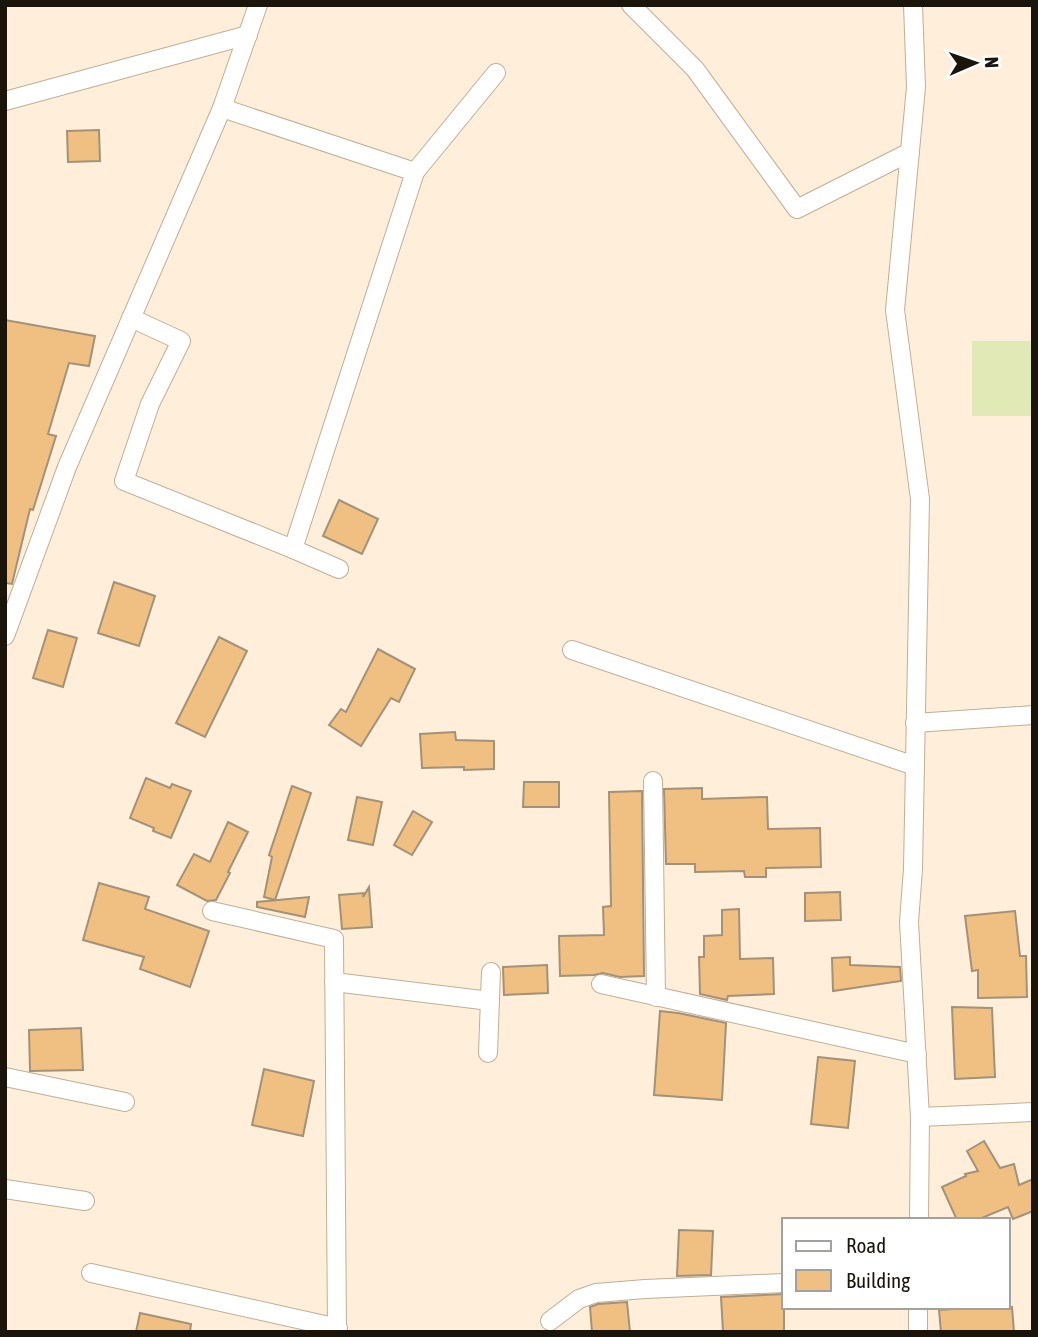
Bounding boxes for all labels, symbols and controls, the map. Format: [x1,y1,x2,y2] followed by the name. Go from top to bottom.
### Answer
[940,28,1010,98] north arrow
[981,56,1003,68] text: N
[782,1218,1010,1309] legend
[846,1233,886,1257] text: Road
[846,1268,910,1292] text: Building

